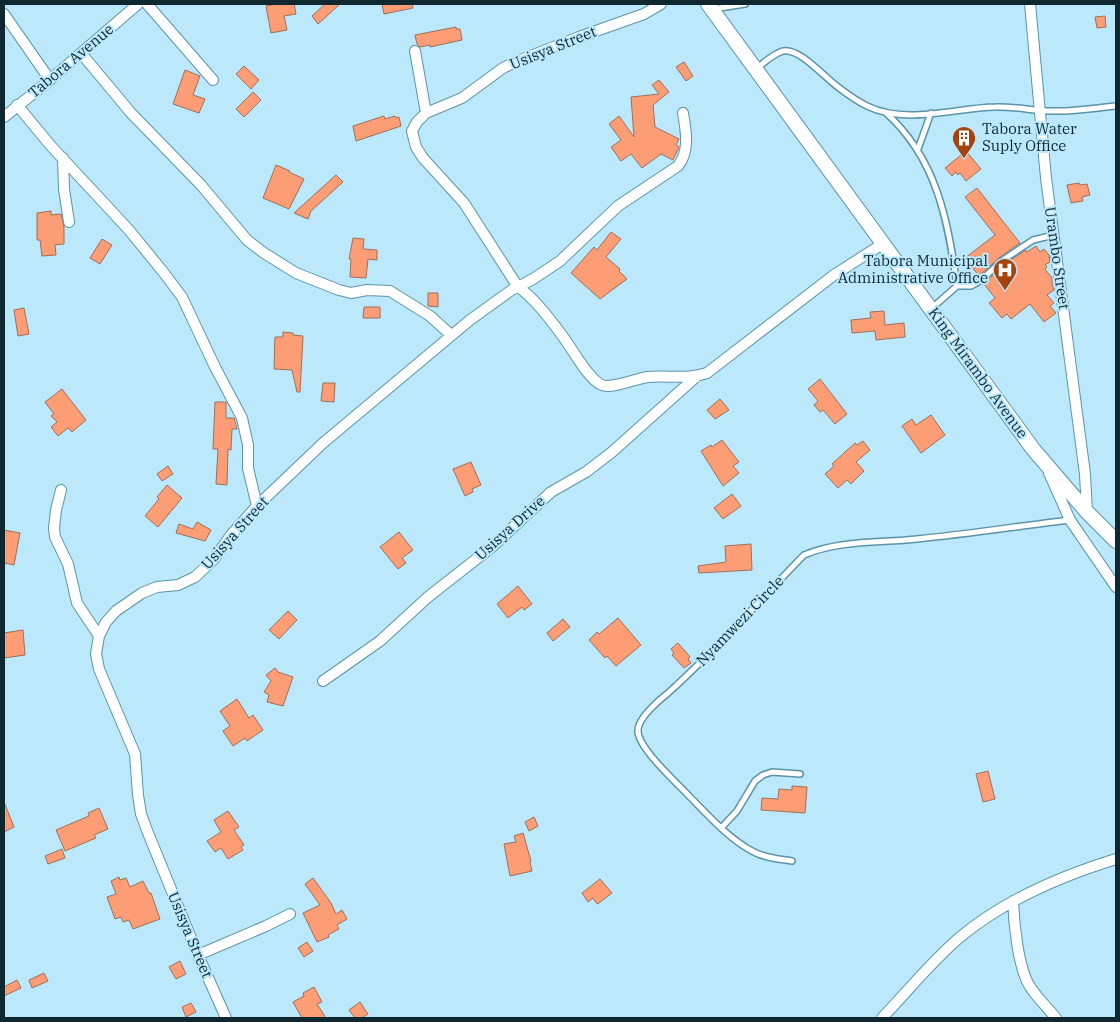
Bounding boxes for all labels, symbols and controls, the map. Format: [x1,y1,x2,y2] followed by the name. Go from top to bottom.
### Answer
[24,19,117,102] street label: Tabora Avenue
[507,22,599,74] street label: Usisya Street
[982,119,1077,155] place label: Tabora Water Suply Office
[951,125,977,159] building icon: Tabora Water Suply Office
[1041,205,1074,310] street label: Urambo Street
[838,251,988,287] place label: Tabora Municipal Administrative Office
[992,257,1018,291] hospital icon: Tabora Municipal Administrative Office
[924,304,1032,442] street label: King Mirambo Avenue
[471,491,549,564] street label: Usisya Drive
[197,492,272,573] street label: Usisya Street
[692,571,788,670] street label: Nyamwezi Circle
[164,889,217,981] street label: Usisya Street

